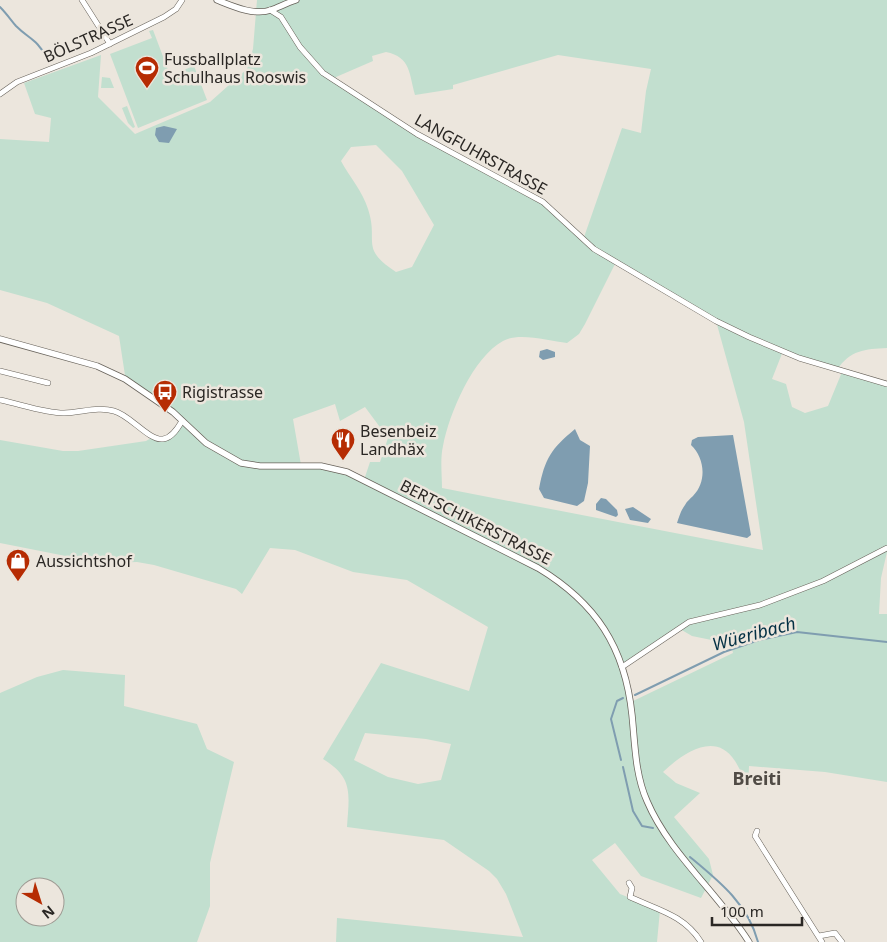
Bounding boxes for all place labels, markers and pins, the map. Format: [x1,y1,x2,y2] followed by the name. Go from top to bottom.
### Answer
[164,48,306,88] place label: Fussballplatz Schulhaus Rooswis
[134,55,160,89] sports icon: Fussballplatz Schulhaus Rooswis
[152,379,178,413] bus stop icon: Rigistrasse
[182,381,263,403] place label: Rigistrasse
[360,420,437,460] place label: Besenbeiz Landhäx
[330,427,356,461] restaurant icon: Besenbeiz Landhäx
[5,548,31,582] shop icon: Aussichtshof
[36,550,133,572] place label: Aussichtshof

